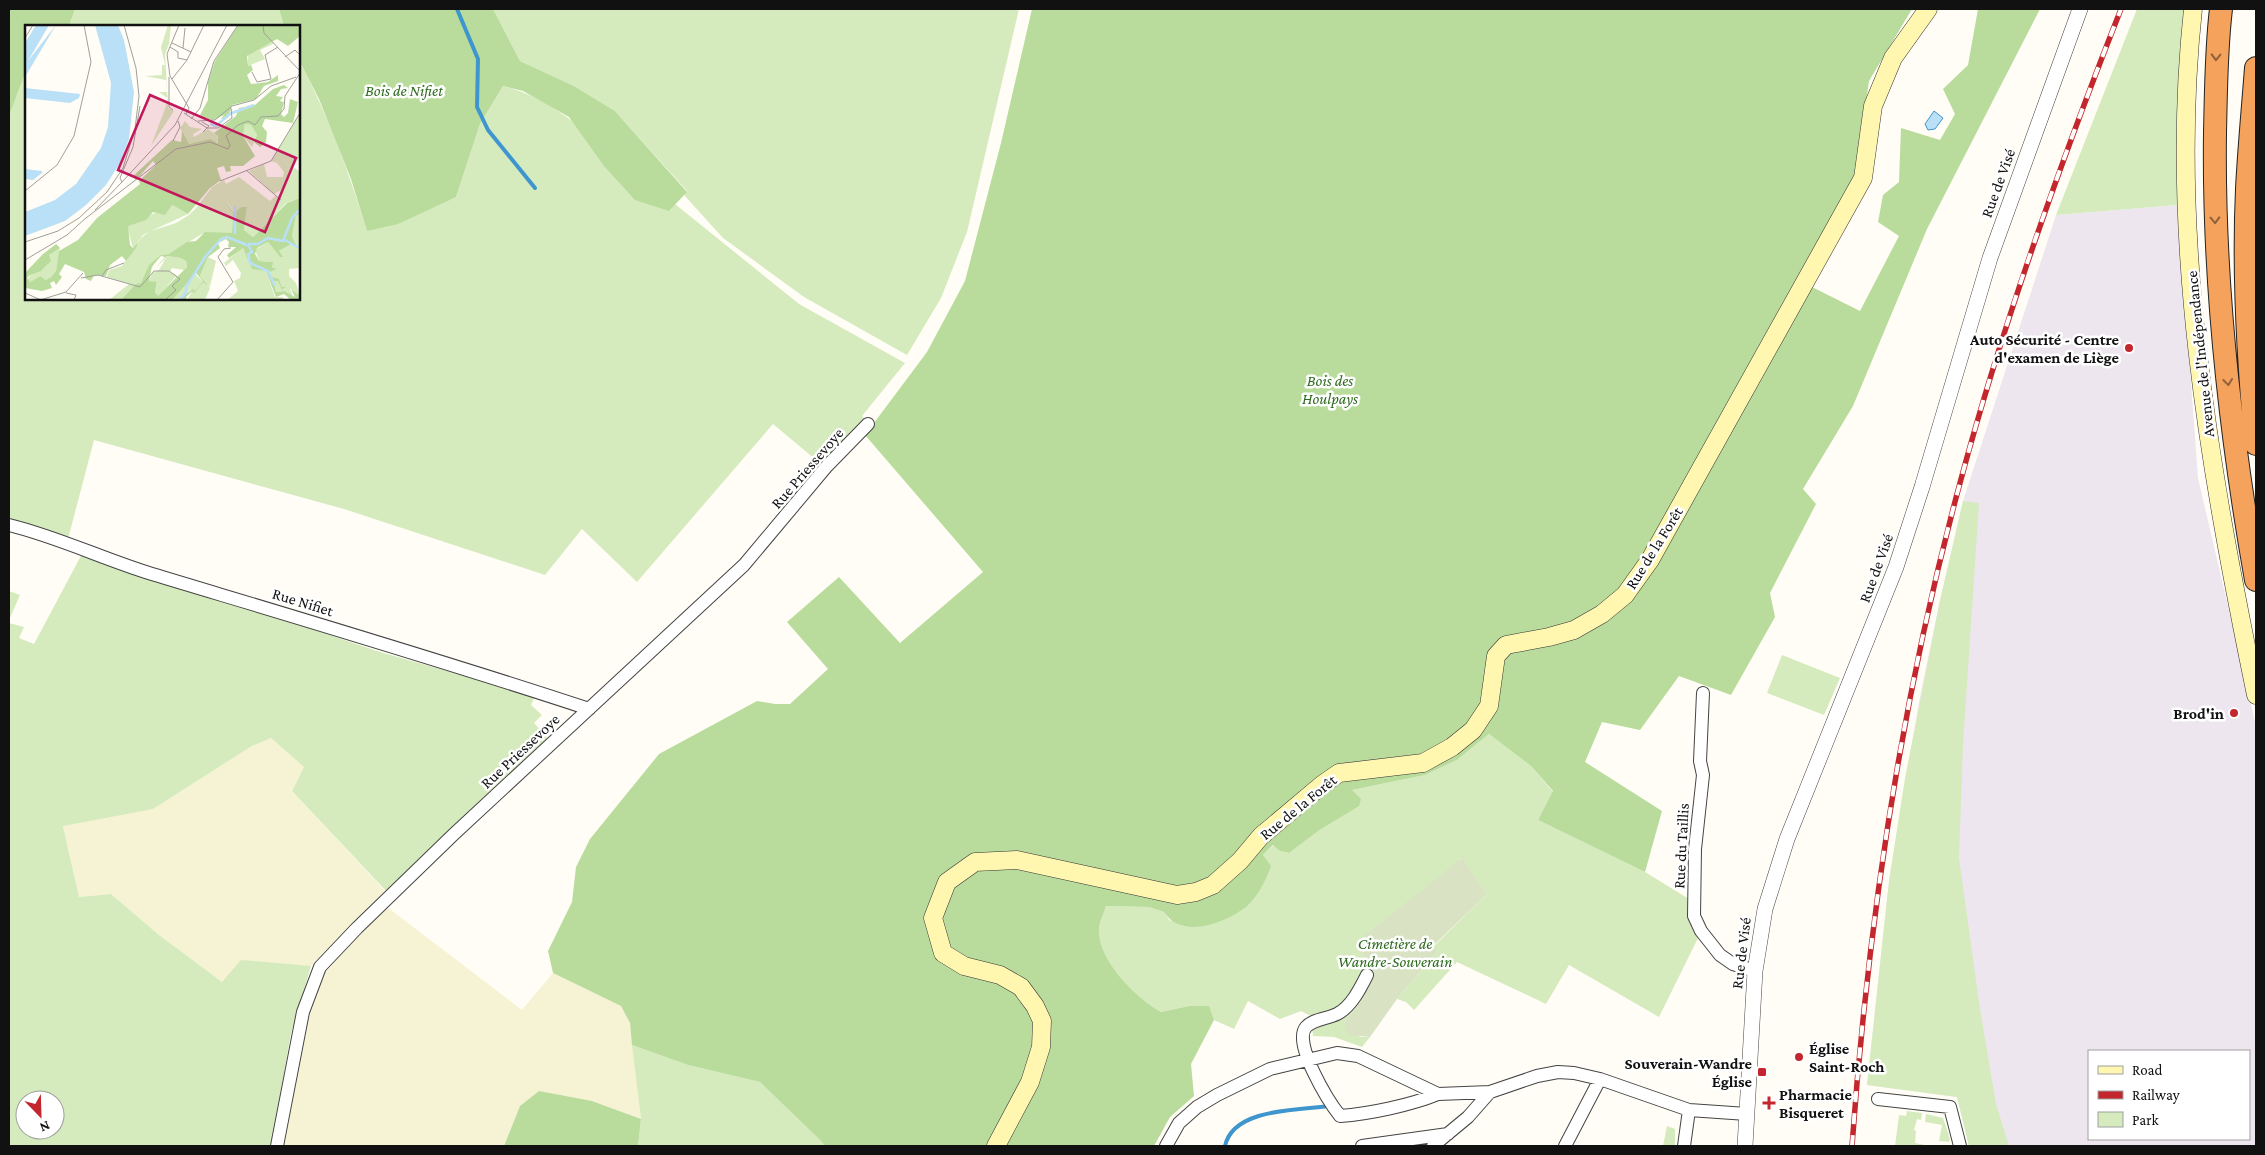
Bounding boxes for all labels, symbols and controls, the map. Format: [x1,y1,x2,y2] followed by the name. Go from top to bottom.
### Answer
[25,25,300,300] inset map
[2211,54,2221,61] one-way arrow
[365,82,443,100] park label: Bois de Nifiet
[1978,146,2018,220] street label: Rue de Visé
[2210,216,2221,224] one-way arrow
[2183,270,2218,438] street label: Avenue de l'Indépendance
[1969,331,2120,366] place label: Auto Sécurité - Centre d'examen de Liège
[2123,342,2135,354] marker: Auto Sécurité - Centre d'examen de Liège
[1302,372,1358,408] park label: Bois des Houlpays
[2222,378,2233,386] one-way arrow
[767,424,847,512] street label: Rue Priessevoye
[1622,503,1686,592] street label: Rue de la Forêt
[1856,531,1896,605] street label: Rue de Visé
[270,585,336,620] street label: Rue Nifiet
[2173,705,2224,722] place label: Brod'in
[2228,707,2240,719] marker: Brod'in
[477,710,563,792] street label: Rue Priessevoye
[1256,771,1340,843] street label: Rue de la Forêt
[1670,803,1692,889] street label: Rue du Taillis
[1728,916,1754,990] street label: Rue de Visé
[1338,935,1452,970] park label: Cimetière de Wandre-Souverain
[1809,1040,1885,1075] place label: Église Saint-Roch
[2088,1050,2250,1140] legend
[1793,1051,1805,1063] marker: Église Saint-Roch
[1625,1055,1753,1090] place label: Souverain-Wandre Église
[2132,1062,2163,1078] text: Road
[1756,1066,1768,1078] marker: Souverain-Wandre Église
[1779,1086,1852,1121] place label: Pharmacie Bisqueret
[2132,1087,2180,1104] text: Railway
[15,1090,65,1140] north arrow
[1763,1097,1775,1109] marker: Pharmacie Bisqueret
[2132,1112,2159,1128] text: Park
[37,1118,53,1136] text: N

